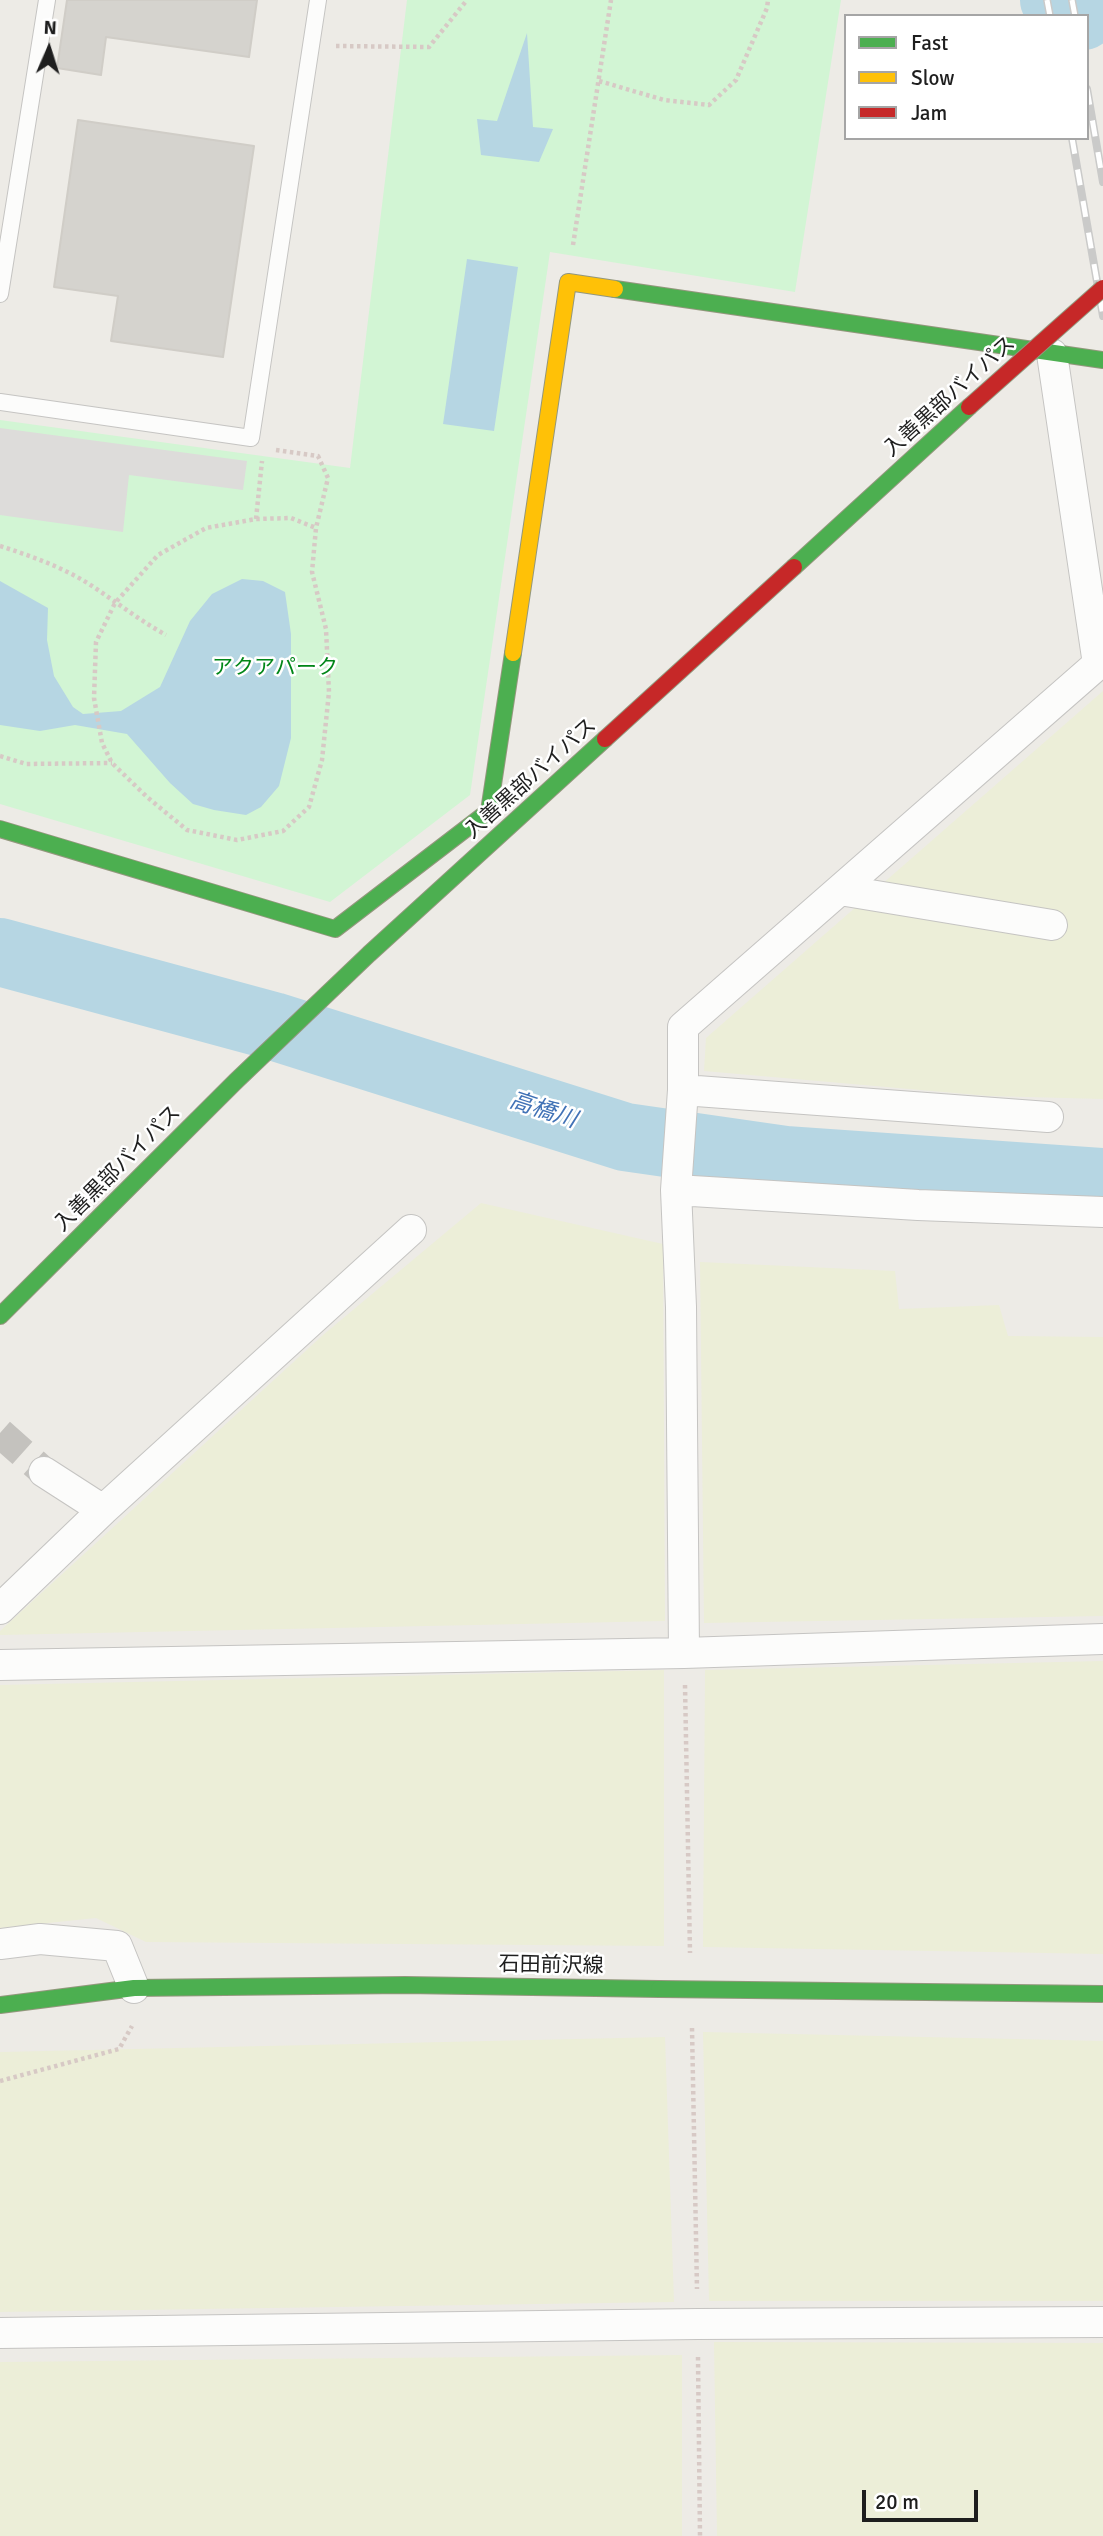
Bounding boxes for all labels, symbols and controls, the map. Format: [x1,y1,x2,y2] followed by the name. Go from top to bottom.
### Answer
[14,14,84,84] north arrow
[844,14,1089,140] legend
[43,16,57,40] text: N
[911,30,948,56] text: Fast
[911,65,955,91] text: Slow
[911,100,947,126] text: Jam
[879,331,1021,463] street label: 入善黒部バイパス
[212,655,338,681] park label: アクアパーク
[460,713,602,845] street label: 入善黒部バイパス
[506,1087,580,1135] water label: 高橋川
[50,1101,186,1237] street label: 入善黒部バイパス
[498,1952,604,1980] street label: 石田前沢線
[865,2476,981,2520] scale bar
[875,2489,919,2515] text: 20 m

